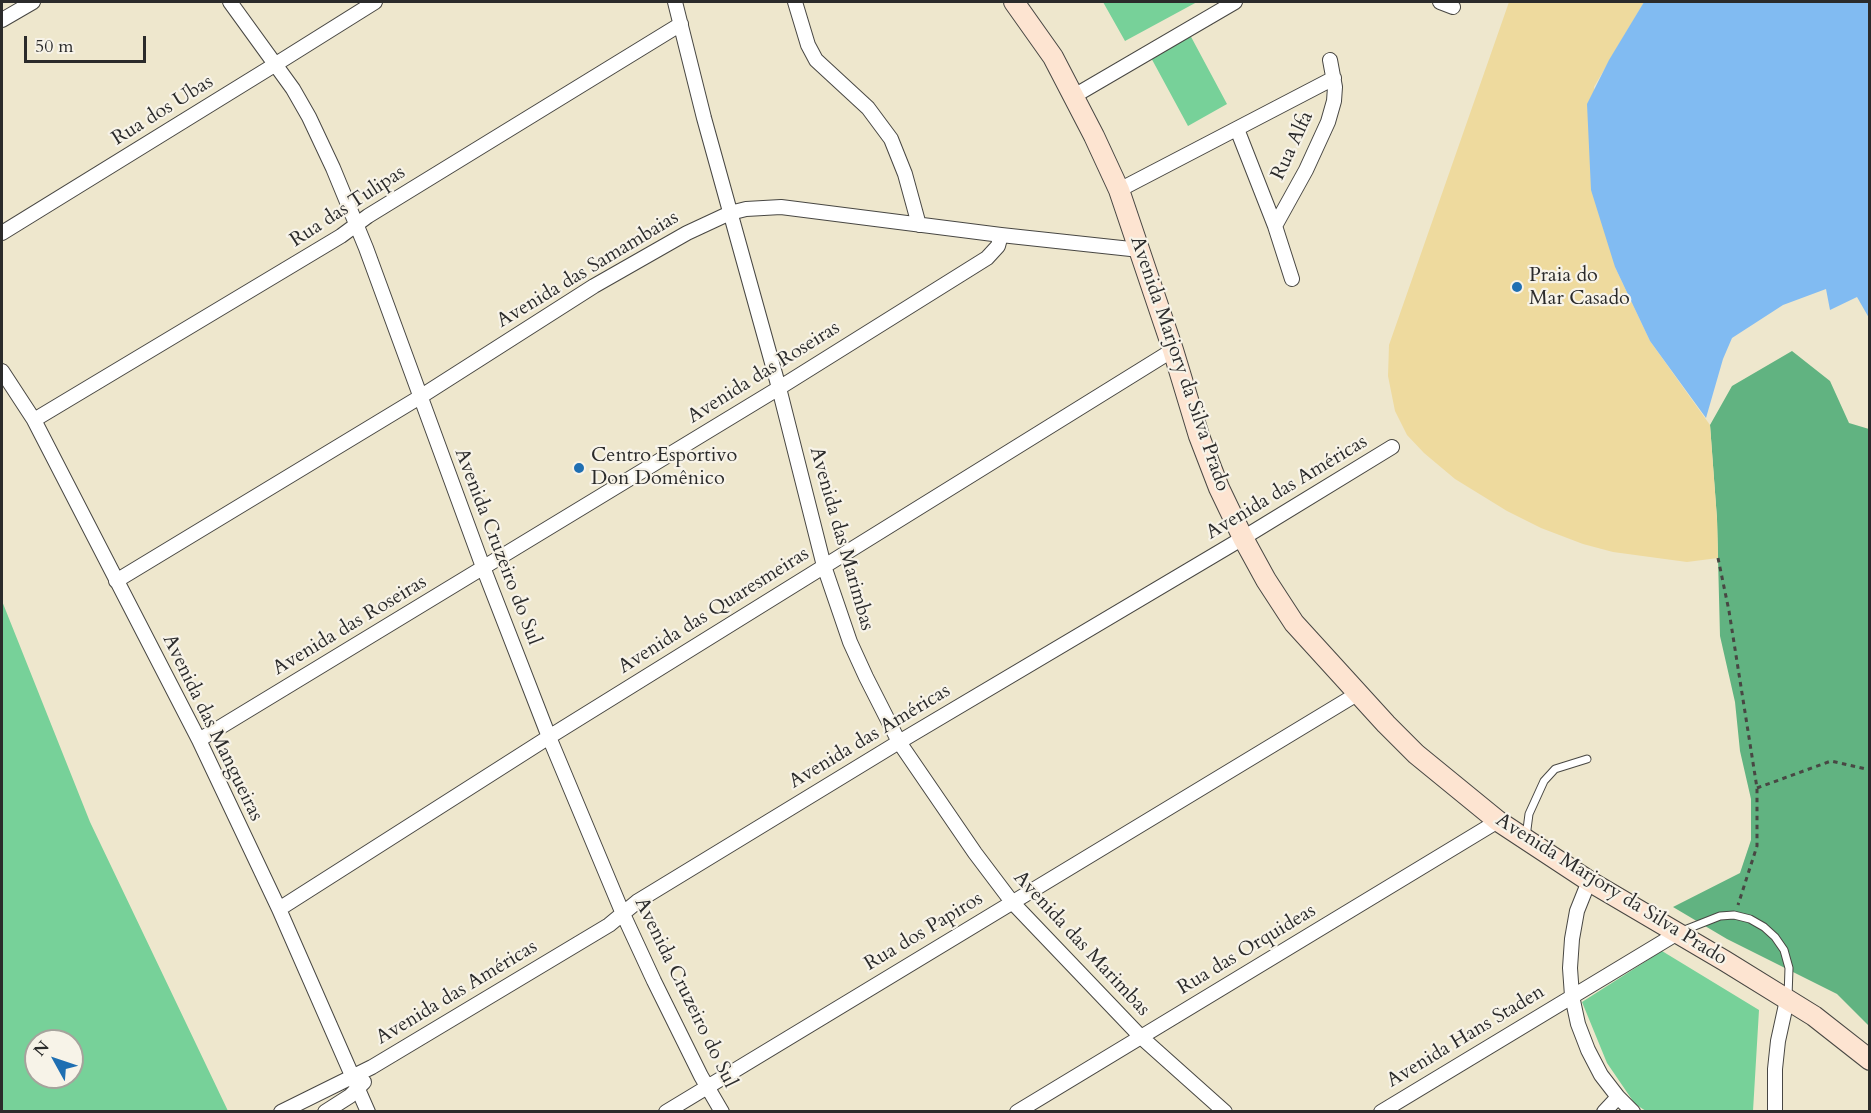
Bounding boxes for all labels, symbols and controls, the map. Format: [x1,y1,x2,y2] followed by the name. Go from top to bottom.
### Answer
[27,24,148,62] scale bar
[35,34,74,59] text: 50 m
[108,70,218,152] street label: Rua dos Ubas
[1267,108,1319,184] street label: Rua Alfa
[286,161,410,253] street label: Rua das Tulipas
[493,206,683,334] street label: Avenida das Samambaias
[1124,233,1234,495] street label: Avenida Marjory da Silva Prado
[1529,264,1630,311] place label: Praia do Mar Casado
[1510,280,1524,294] marker: Praia do Mar Casado
[683,316,845,430] street label: Avenida das Roseiras
[1202,430,1372,546] street label: Avenida das Américas
[591,444,737,491] place label: Centro Esportivo Don Domênico
[803,444,879,634] street label: Avenida das Marimbas
[448,445,546,649] street label: Avenida Cruzeiro do Sul
[572,461,586,475] marker: Centro Esportivo Don Domênico
[614,542,814,680] street label: Avenida das Quaresmeiras
[269,571,431,681] street label: Avenida das Roseiras
[156,631,268,825] street label: Avenida das Mangueiras
[785,679,955,795] street label: Avenida das Américas
[1491,809,1731,971] street label: Avenida Marjory da Silva Prado
[1008,866,1154,1022] street label: Avenida das Marimbas
[860,887,988,977] street label: Rua dos Papiros
[628,894,742,1092] street label: Avenida Cruzeiro do Sul
[1173,899,1321,1001] street label: Rua das Orquideas
[372,935,542,1051] street label: Avenida das Américas
[1383,980,1549,1094] street label: Avenida Hans Staden
[24,1029,84,1089] north arrow
[29,1036,55,1061] text: N

